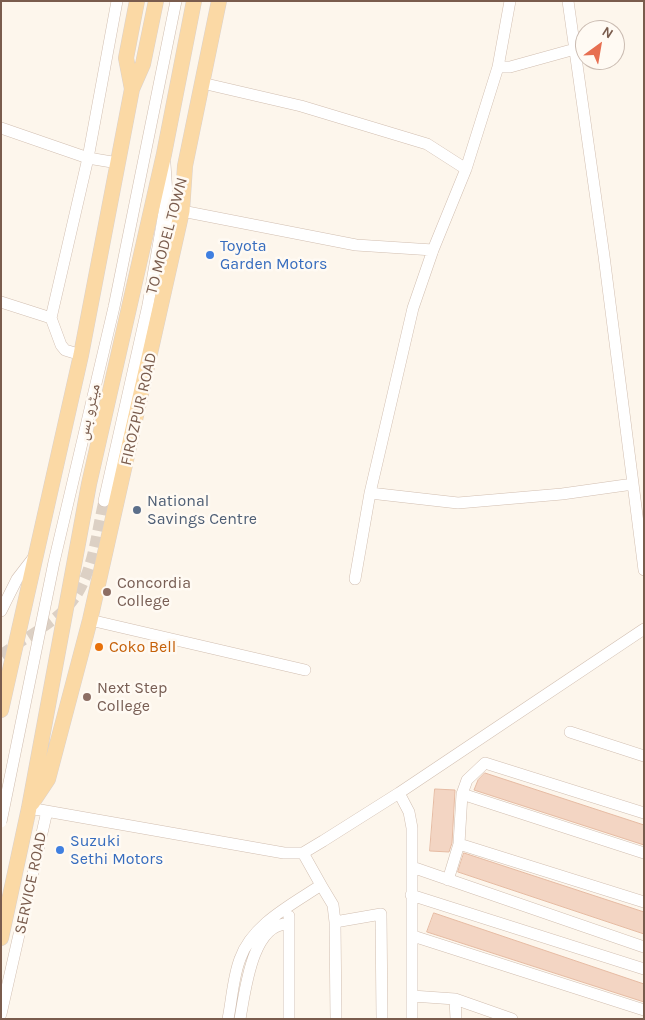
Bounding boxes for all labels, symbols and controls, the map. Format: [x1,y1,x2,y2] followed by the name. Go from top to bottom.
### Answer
[575,20,625,70] north arrow
[599,23,616,43] text: N
[142,175,192,297] street label: TO MODEL TOWN
[220,236,327,274] place label: Toyota Garden Motors
[204,249,216,261] marker: Toyota Garden Motors
[117,351,161,467] street label: FIROZPUR ROAD
[73,382,105,442] street label: میٹرو بس
[147,491,257,529] place label: National Savings Centre
[131,504,143,516] marker: National Savings Centre
[117,573,191,611] place label: Concordia College
[101,586,113,598] marker: Concordia College
[109,637,176,657] place label: Coko Bell
[93,641,105,653] marker: Coko Bell
[97,678,167,716] place label: Next Step College
[81,691,93,703] marker: Next Step College
[11,830,51,936] street label: SERVICE ROAD
[70,831,163,869] place label: Suzuki Sethi Motors
[54,844,66,856] marker: Suzuki Sethi Motors

